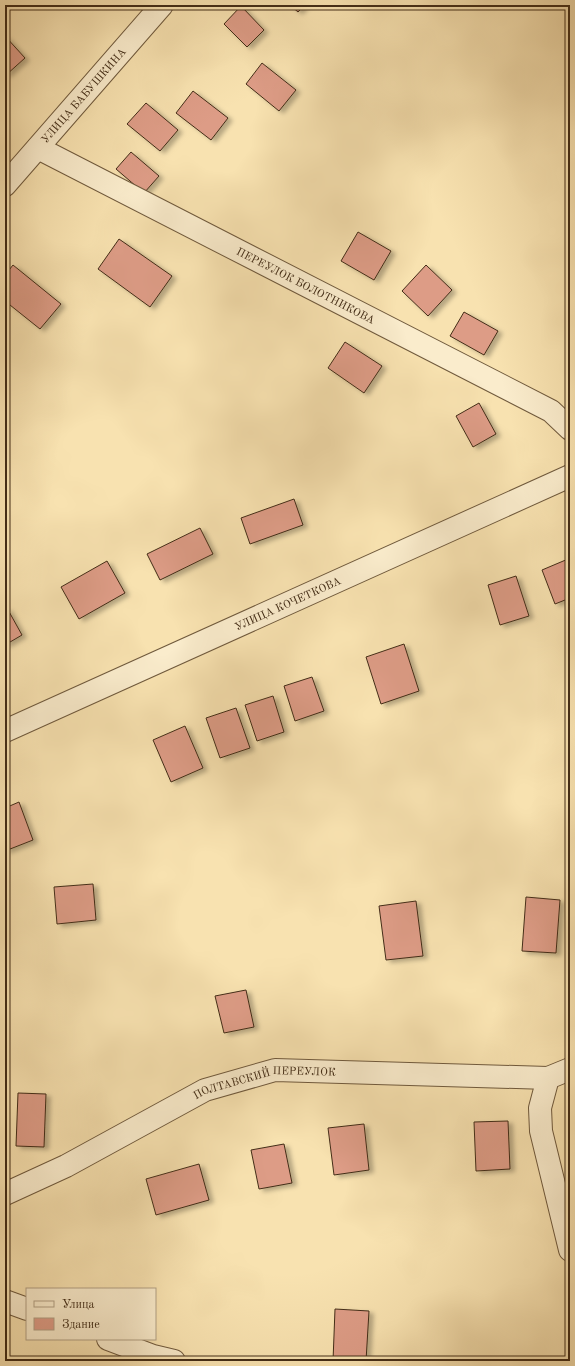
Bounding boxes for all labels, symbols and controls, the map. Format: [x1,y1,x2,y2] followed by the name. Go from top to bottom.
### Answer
[40,46,129,146] street label: УЛИЦА БАБУШКИНА
[234,247,377,327] street label: ПЕРЕУЛОК БОЛОТНИКОВА
[233,576,343,634] street label: УЛИЦА КОЧЕТКОВА
[192,1066,336,1102] street label: ПОЛТАВСКИЙ ПЕРЕУЛОК
[26,1288,156,1340] legend
[62,1299,95,1311] text: Улица
[62,1319,100,1331] text: Здание

